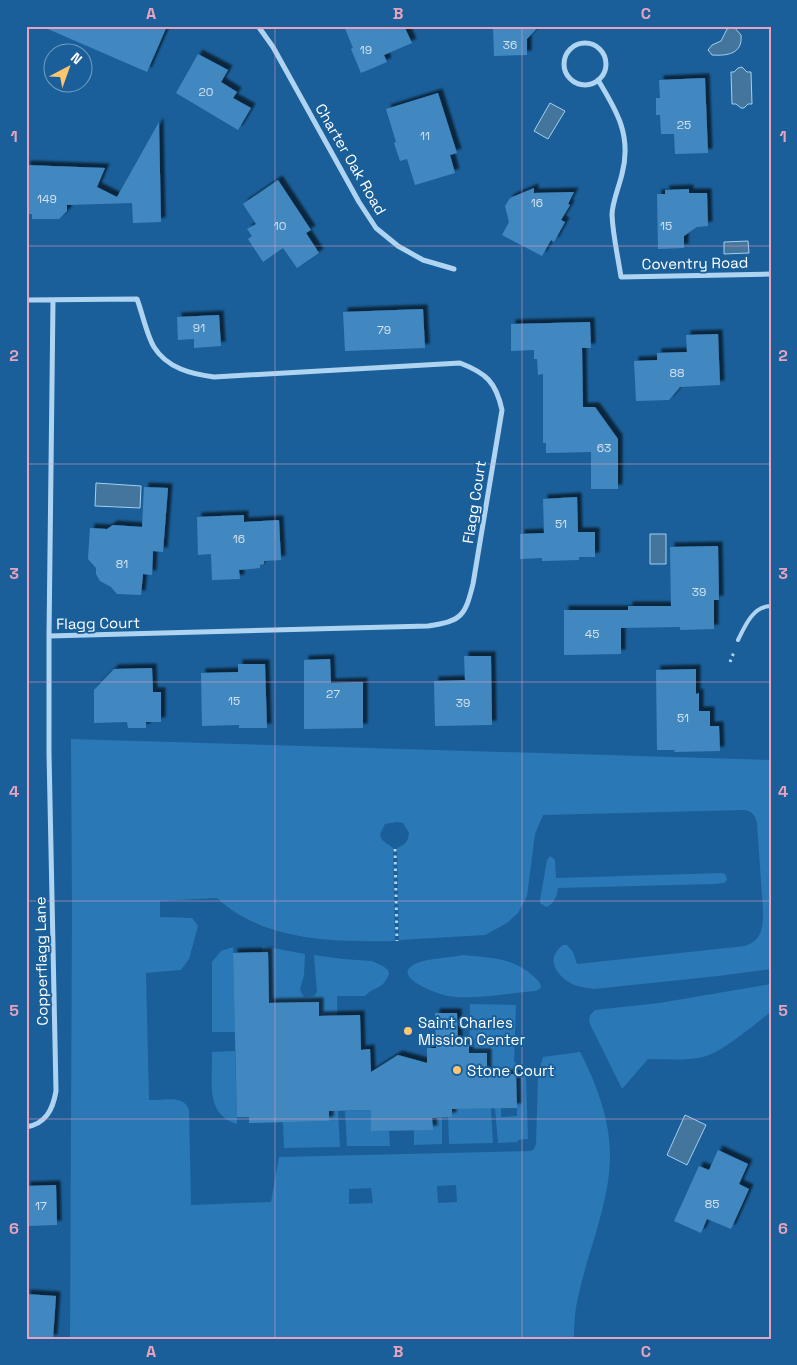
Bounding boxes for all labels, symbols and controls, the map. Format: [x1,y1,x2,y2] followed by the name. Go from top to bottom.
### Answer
[146,3,156,24] text: A
[393,3,403,24] text: B
[641,3,651,24] text: C
[503,37,517,53] house number: 36
[42,42,92,92] north arrow
[360,42,372,58] house number: 19
[67,48,86,68] text: N
[199,84,213,100] house number: 20
[311,100,391,218] street label: Charter Oak Road
[677,117,691,133] house number: 25
[10,126,18,147] text: 1
[779,126,787,147] text: 1
[420,128,430,144] house number: 11
[37,191,57,207] house number: 149
[531,195,543,211] house number: 16
[274,218,286,234] house number: 10
[660,218,672,234] house number: 15
[642,253,748,273] street label: Coventry Road
[193,320,205,336] house number: 91
[377,322,391,338] house number: 79
[9,345,19,366] text: 2
[778,345,788,366] text: 2
[670,365,684,381] house number: 88
[597,440,611,456] house number: 63
[458,459,490,545] street label: Flagg Court
[555,516,567,532] house number: 51
[233,531,245,547] house number: 16
[116,556,128,572] house number: 81
[9,563,19,584] text: 3
[778,563,788,584] text: 3
[692,584,706,600] house number: 39
[56,613,140,633] street label: Flagg Court
[585,626,599,642] house number: 45
[326,686,340,702] house number: 27
[228,693,240,709] house number: 15
[456,695,470,711] house number: 39
[677,710,689,726] house number: 51
[9,781,19,802] text: 4
[778,781,788,802] text: 4
[30,896,52,1026] street label: Copperflagg Lane
[9,1000,19,1021] text: 5
[778,1000,788,1021] text: 5
[418,1013,525,1049] place label: Saint Charles Mission Center
[402,1025,414,1037] marker: Saint Charles Mission Center
[467,1061,555,1080] place label: Stone Court
[451,1064,463,1076] marker: Stone Court
[705,1196,719,1212] house number: 85
[35,1198,47,1214] house number: 17
[9,1218,19,1239] text: 6
[778,1218,788,1239] text: 6
[146,1341,156,1362] text: A
[393,1341,403,1362] text: B
[641,1341,651,1362] text: C

